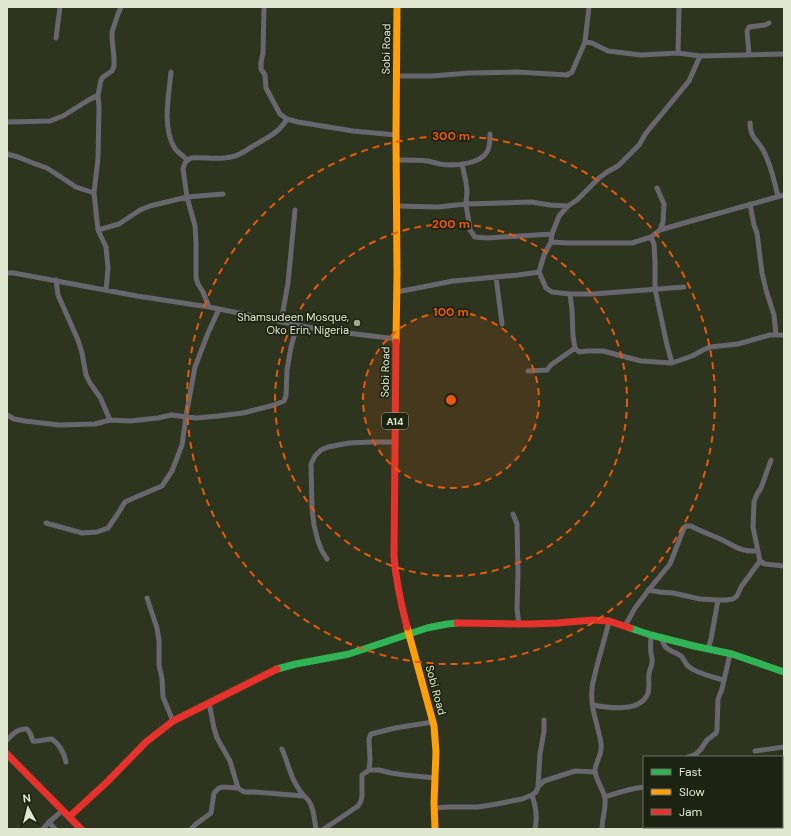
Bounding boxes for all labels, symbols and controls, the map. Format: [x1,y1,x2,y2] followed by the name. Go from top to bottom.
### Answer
[379,23,393,75] street label: Sobi Road
[432,128,470,144] text: 300 m
[432,216,470,232] text: 200 m
[433,304,469,320] text: 100 m
[237,310,349,337] place label: Shamsudeen Mosque, Oko Erin, Nigeria
[352,318,362,328] marker: Shamsudeen Mosque, Oko Erin, Nigeria
[378,346,392,398] street label: Sobi Road
[444,393,458,407] centre of rings
[382,413,408,429] road number: A14
[423,664,449,717] street label: Sobi Road
[643,756,783,828] legend
[679,764,702,780] text: Fast
[679,784,705,800] text: Slow
[8,788,48,828] north arrow
[22,791,32,806] text: N
[679,804,702,820] text: Jam

